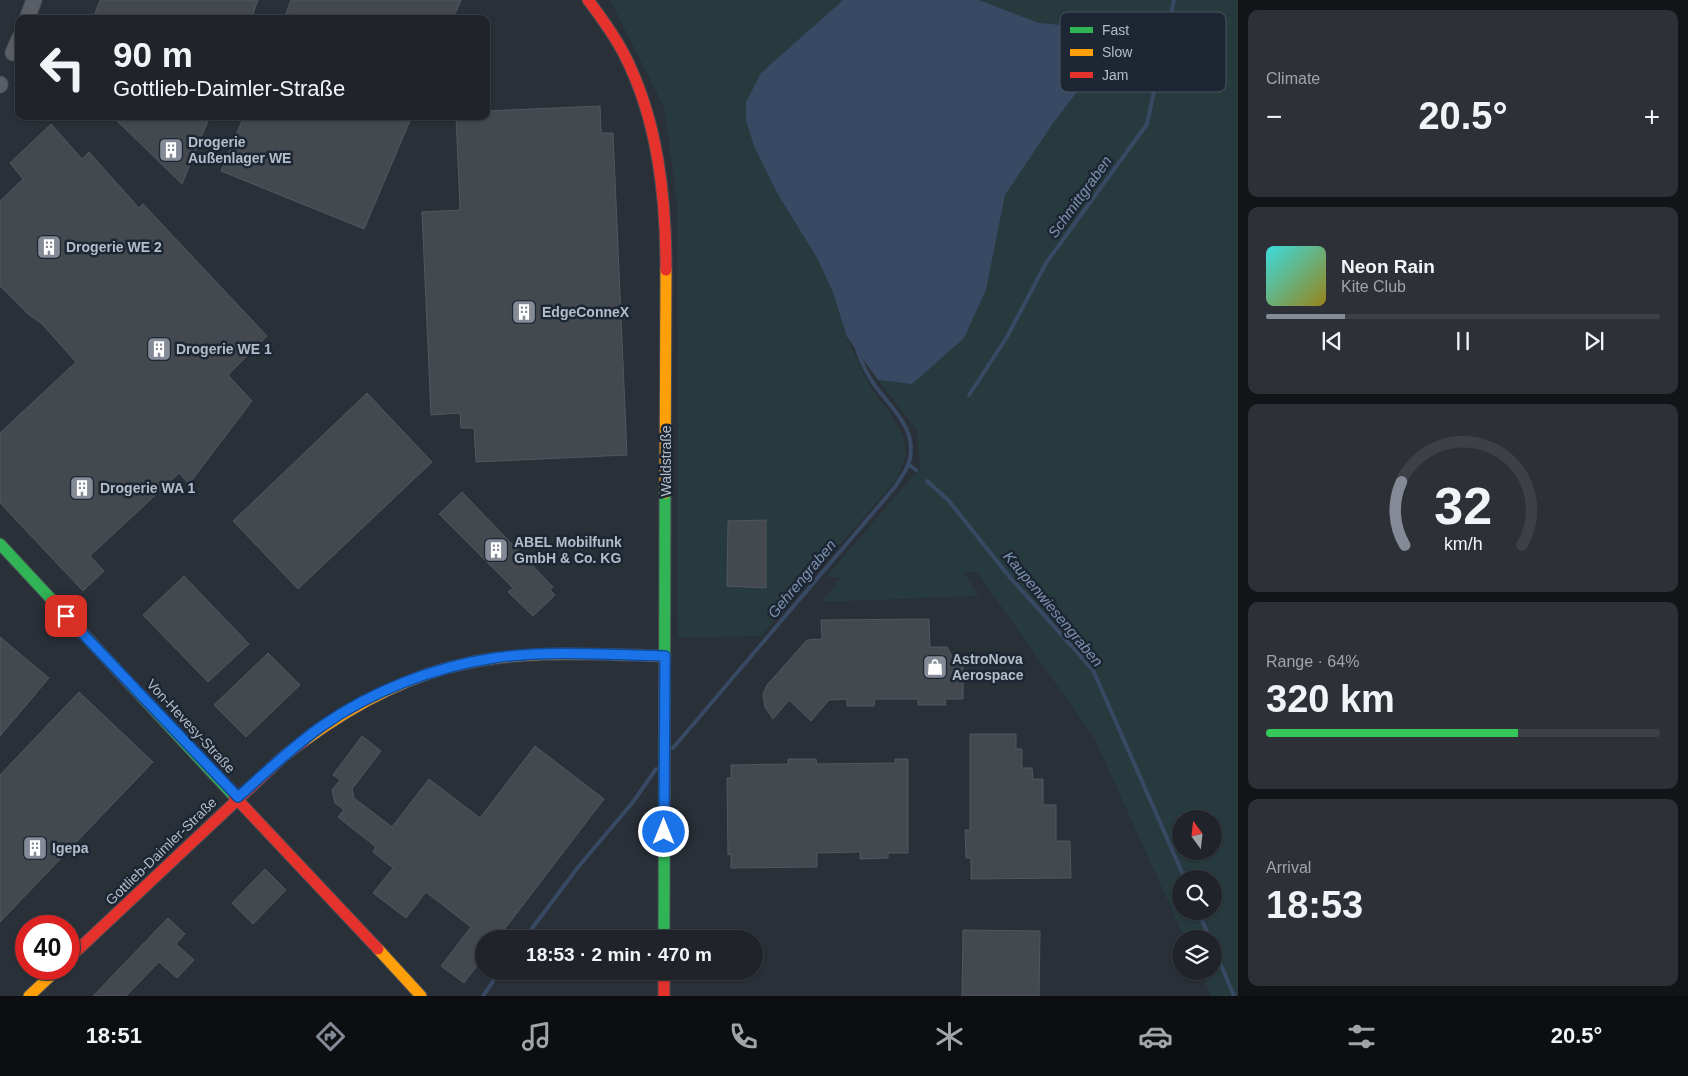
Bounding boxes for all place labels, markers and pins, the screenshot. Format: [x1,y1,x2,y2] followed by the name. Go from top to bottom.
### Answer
[188,134,291,166] place label: Drogerie Außenlager WE
[158,137,184,163] building icon: Drogerie Außenlager WE
[36,234,62,260] building icon: Drogerie WE 2
[66,239,162,255] place label: Drogerie WE 2
[511,299,537,325] building icon: EdgeConneX
[542,304,630,320] place label: EdgeConneX
[146,336,172,362] building icon: Drogerie WE 1
[176,341,272,357] place label: Drogerie WE 1
[69,475,95,501] building icon: Drogerie WA 1
[100,480,195,496] place label: Drogerie WA 1
[514,534,622,566] place label: ABEL Mobilfunk GmbH & Co. KG
[483,537,509,563] building icon: ABEL Mobilfunk GmbH & Co. KG
[45,595,87,637] pin
[952,651,1024,683] place label: AstroNova Aerospace
[922,654,948,680] shop icon: AstroNova Aerospace
[22,835,48,861] building icon: Igepa
[52,840,89,856] place label: Igepa

